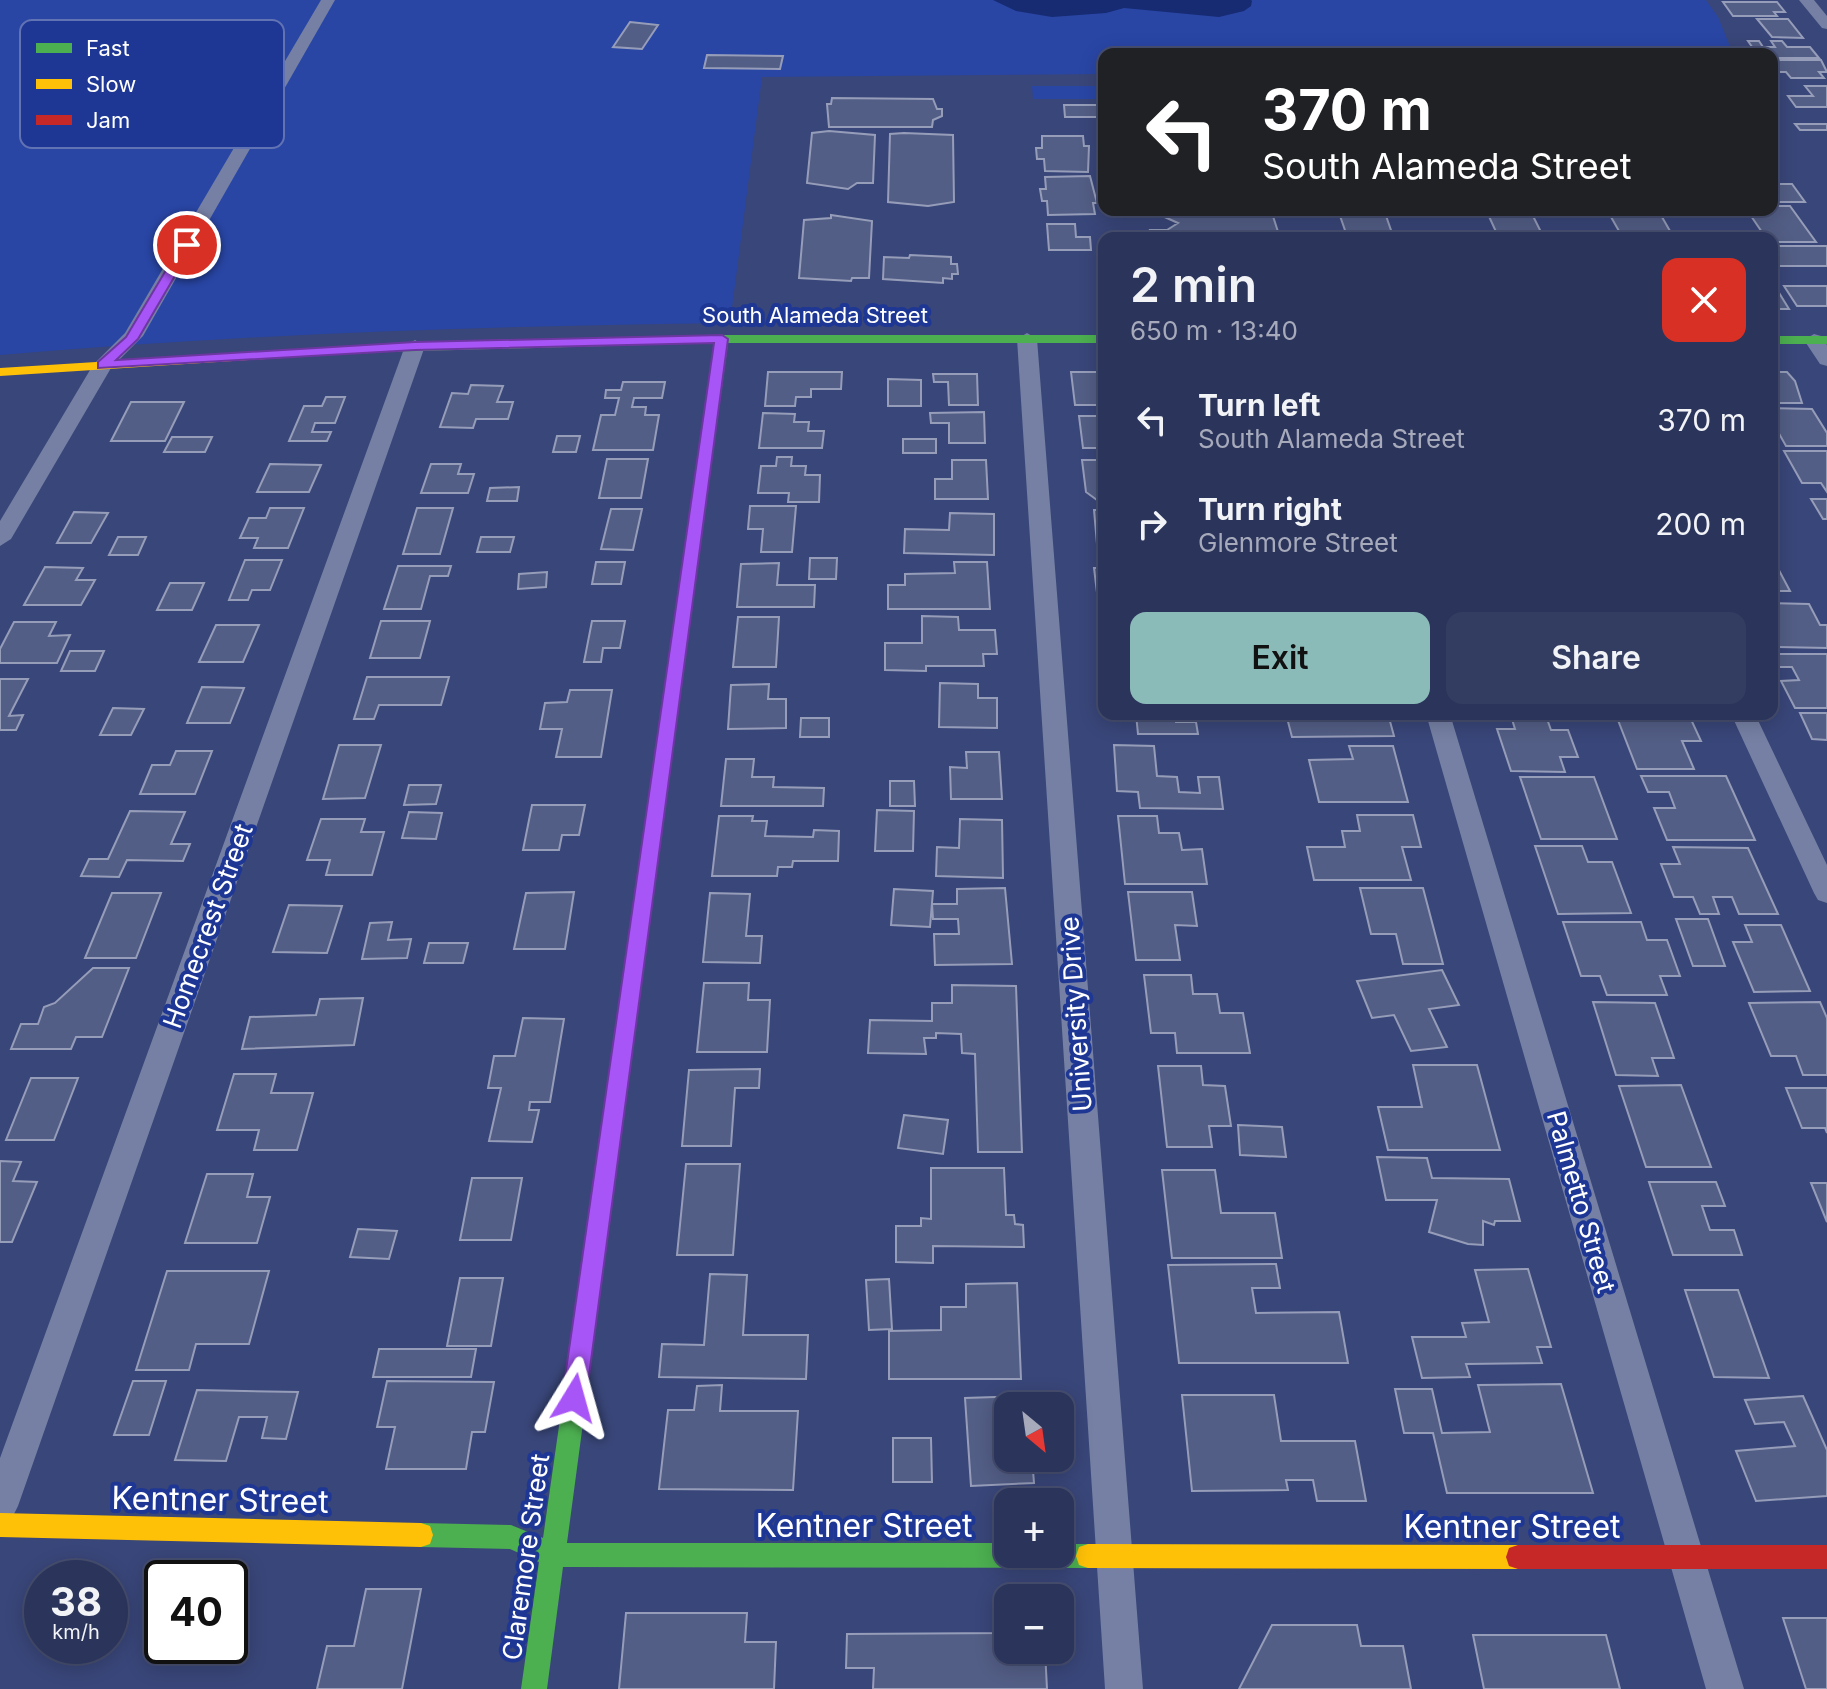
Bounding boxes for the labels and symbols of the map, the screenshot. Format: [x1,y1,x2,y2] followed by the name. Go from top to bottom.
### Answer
[20,20,284,148] legend
[86,35,130,61] text: Fast
[86,71,136,97] text: Slow
[86,107,130,133] text: Jam
[153,211,221,279] pin
[702,302,928,328] street label: South Alameda Street
[156,819,259,1032] street label: Homecrest Street
[1053,915,1098,1113] street label: University Drive
[1541,1107,1622,1296] street label: Palmetto Street
[532,1356,616,1440] position arrow
[994,1392,1074,1472] north arrow
[496,1452,555,1662] street label: Claremore Street
[111,1478,329,1521] street label: Kentner Street
[755,1506,973,1545] street label: Kentner Street
[1403,1507,1621,1546] street label: Kentner Street
[144,1560,248,1664] speed limit sign: 40

